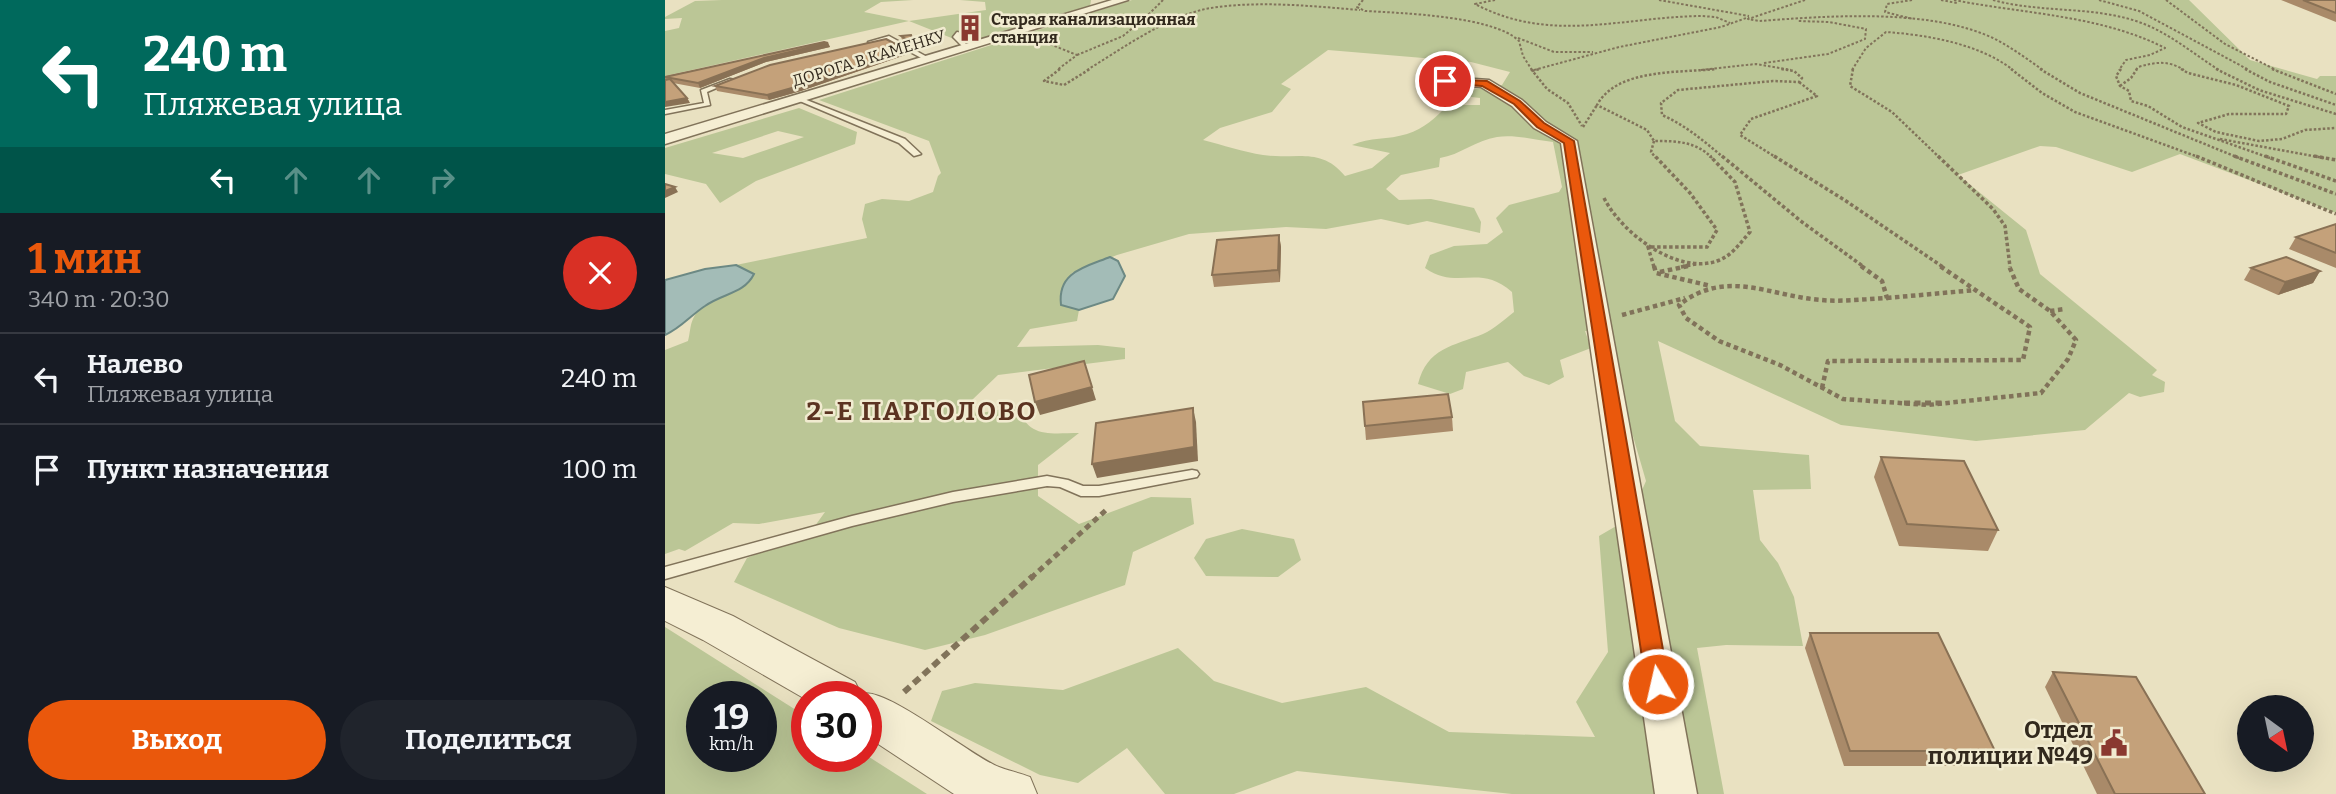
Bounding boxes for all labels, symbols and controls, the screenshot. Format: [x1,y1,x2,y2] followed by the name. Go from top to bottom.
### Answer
[991,10,1196,47] place label: Старая канализационная станция
[955,13,985,43] building icon: Старая канализационная станция
[143,25,287,84] text: 240 m
[790,26,948,90] street label: ДОРОГА В КАМЕНКУ
[28,28,119,119] icon: left
[1415,51,1475,111] pin
[1426,62,1464,100] icon: arrive
[143,85,402,123] text: Пляжевая улица
[204,161,242,199] icon: left
[277,161,315,199] icon: ahead
[350,161,388,199] icon: ahead
[423,161,461,199] icon: right
[28,234,142,284] text: 1 мин
[563,236,637,310] button: close
[28,285,170,313] text: 340 m · 20:30
[87,349,183,380] text: Налево
[28,360,66,398] icon: left
[561,363,637,394] text: 240 m
[87,380,273,408] text: Пляжевая улица
[806,396,1038,427] district label: 2-Е ПАРГОЛОВО
[28,451,66,489] icon: arrive
[87,454,329,485] text: Пункт назначения
[563,454,637,485] text: 100 m
[1621,647,1695,721] position arrow
[791,681,882,772] speed limit sign: 30
[2237,695,2313,772] north arrow
[2237,695,2314,772] map controls
[714,696,749,738] text: 19
[28,700,326,780] button: Выход
[340,700,637,780] button: Поделиться
[1928,716,2093,770] place label: Отдел полиции №49
[2099,728,2129,758] public building icon: Отдел полиции №49
[709,733,754,755] text: km/h

